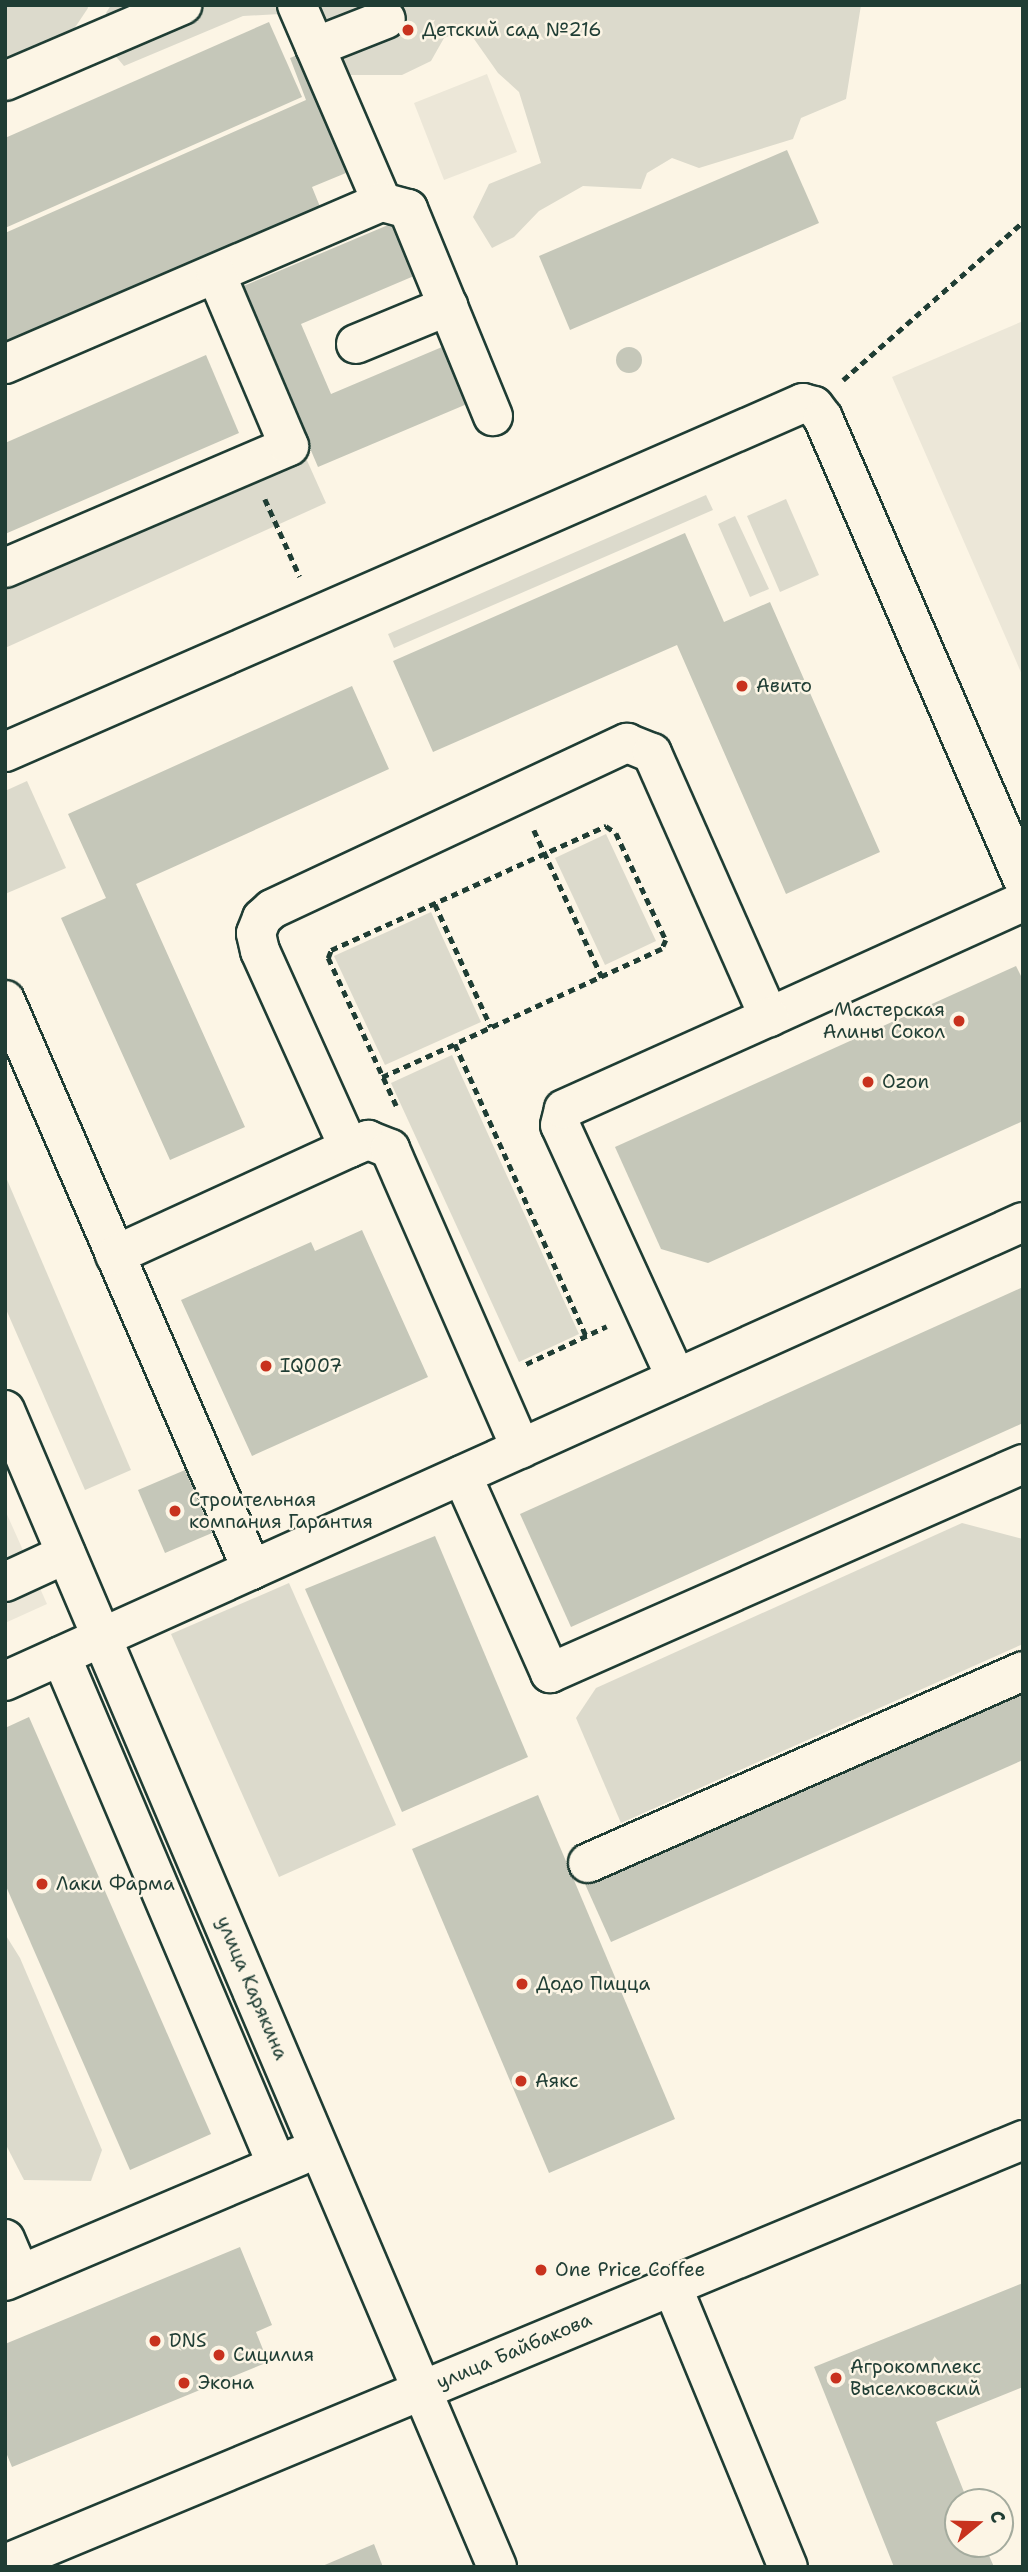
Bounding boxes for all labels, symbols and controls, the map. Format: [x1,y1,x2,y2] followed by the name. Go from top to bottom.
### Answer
[422,19,601,41] place label: Детский сад №216
[400,22,416,38] marker: Детский сад №216
[756,675,812,697] place label: Авито
[734,678,750,694] marker: Авито
[823,999,945,1043] place label: Мастерская Алины Сокол
[951,1013,967,1029] marker: Мастерская Алины Сокол
[882,1071,929,1093] place label: Ozon
[860,1074,876,1090] marker: Ozon
[280,1355,342,1377] place label: IQ007
[258,1358,274,1374] marker: IQ007
[189,1489,373,1533] place label: Строительная компания Гарантия
[167,1503,183,1519] marker: Строительная компания Гарантия
[56,1873,175,1895] place label: Лаки Фарма
[34,1876,50,1892] marker: Лаки Фарма
[211,1913,293,2063] street label: улица Карякина
[536,1973,650,1995] place label: Додо Пицца
[514,1976,530,1992] marker: Додо Пицца
[535,2070,579,2092] place label: Аякс
[513,2073,529,2089] marker: Аякс
[555,2259,705,2281] place label: One Price Coffee
[533,2262,549,2278] marker: One Price Coffee
[433,2308,595,2394] street label: улица Байбакова
[169,2330,206,2352] place label: DNS
[147,2333,163,2349] marker: DNS
[233,2344,314,2366] place label: Сицилия
[211,2347,227,2363] marker: Сицилия
[850,2356,982,2400] place label: Агрокомплекс Выселковский
[828,2370,844,2386] marker: Агрокомплекс Выселковский
[198,2372,254,2394] place label: Экона
[176,2375,192,2391] marker: Экона
[944,2488,1014,2558] north arrow
[984,2507,1011,2526] text: С

